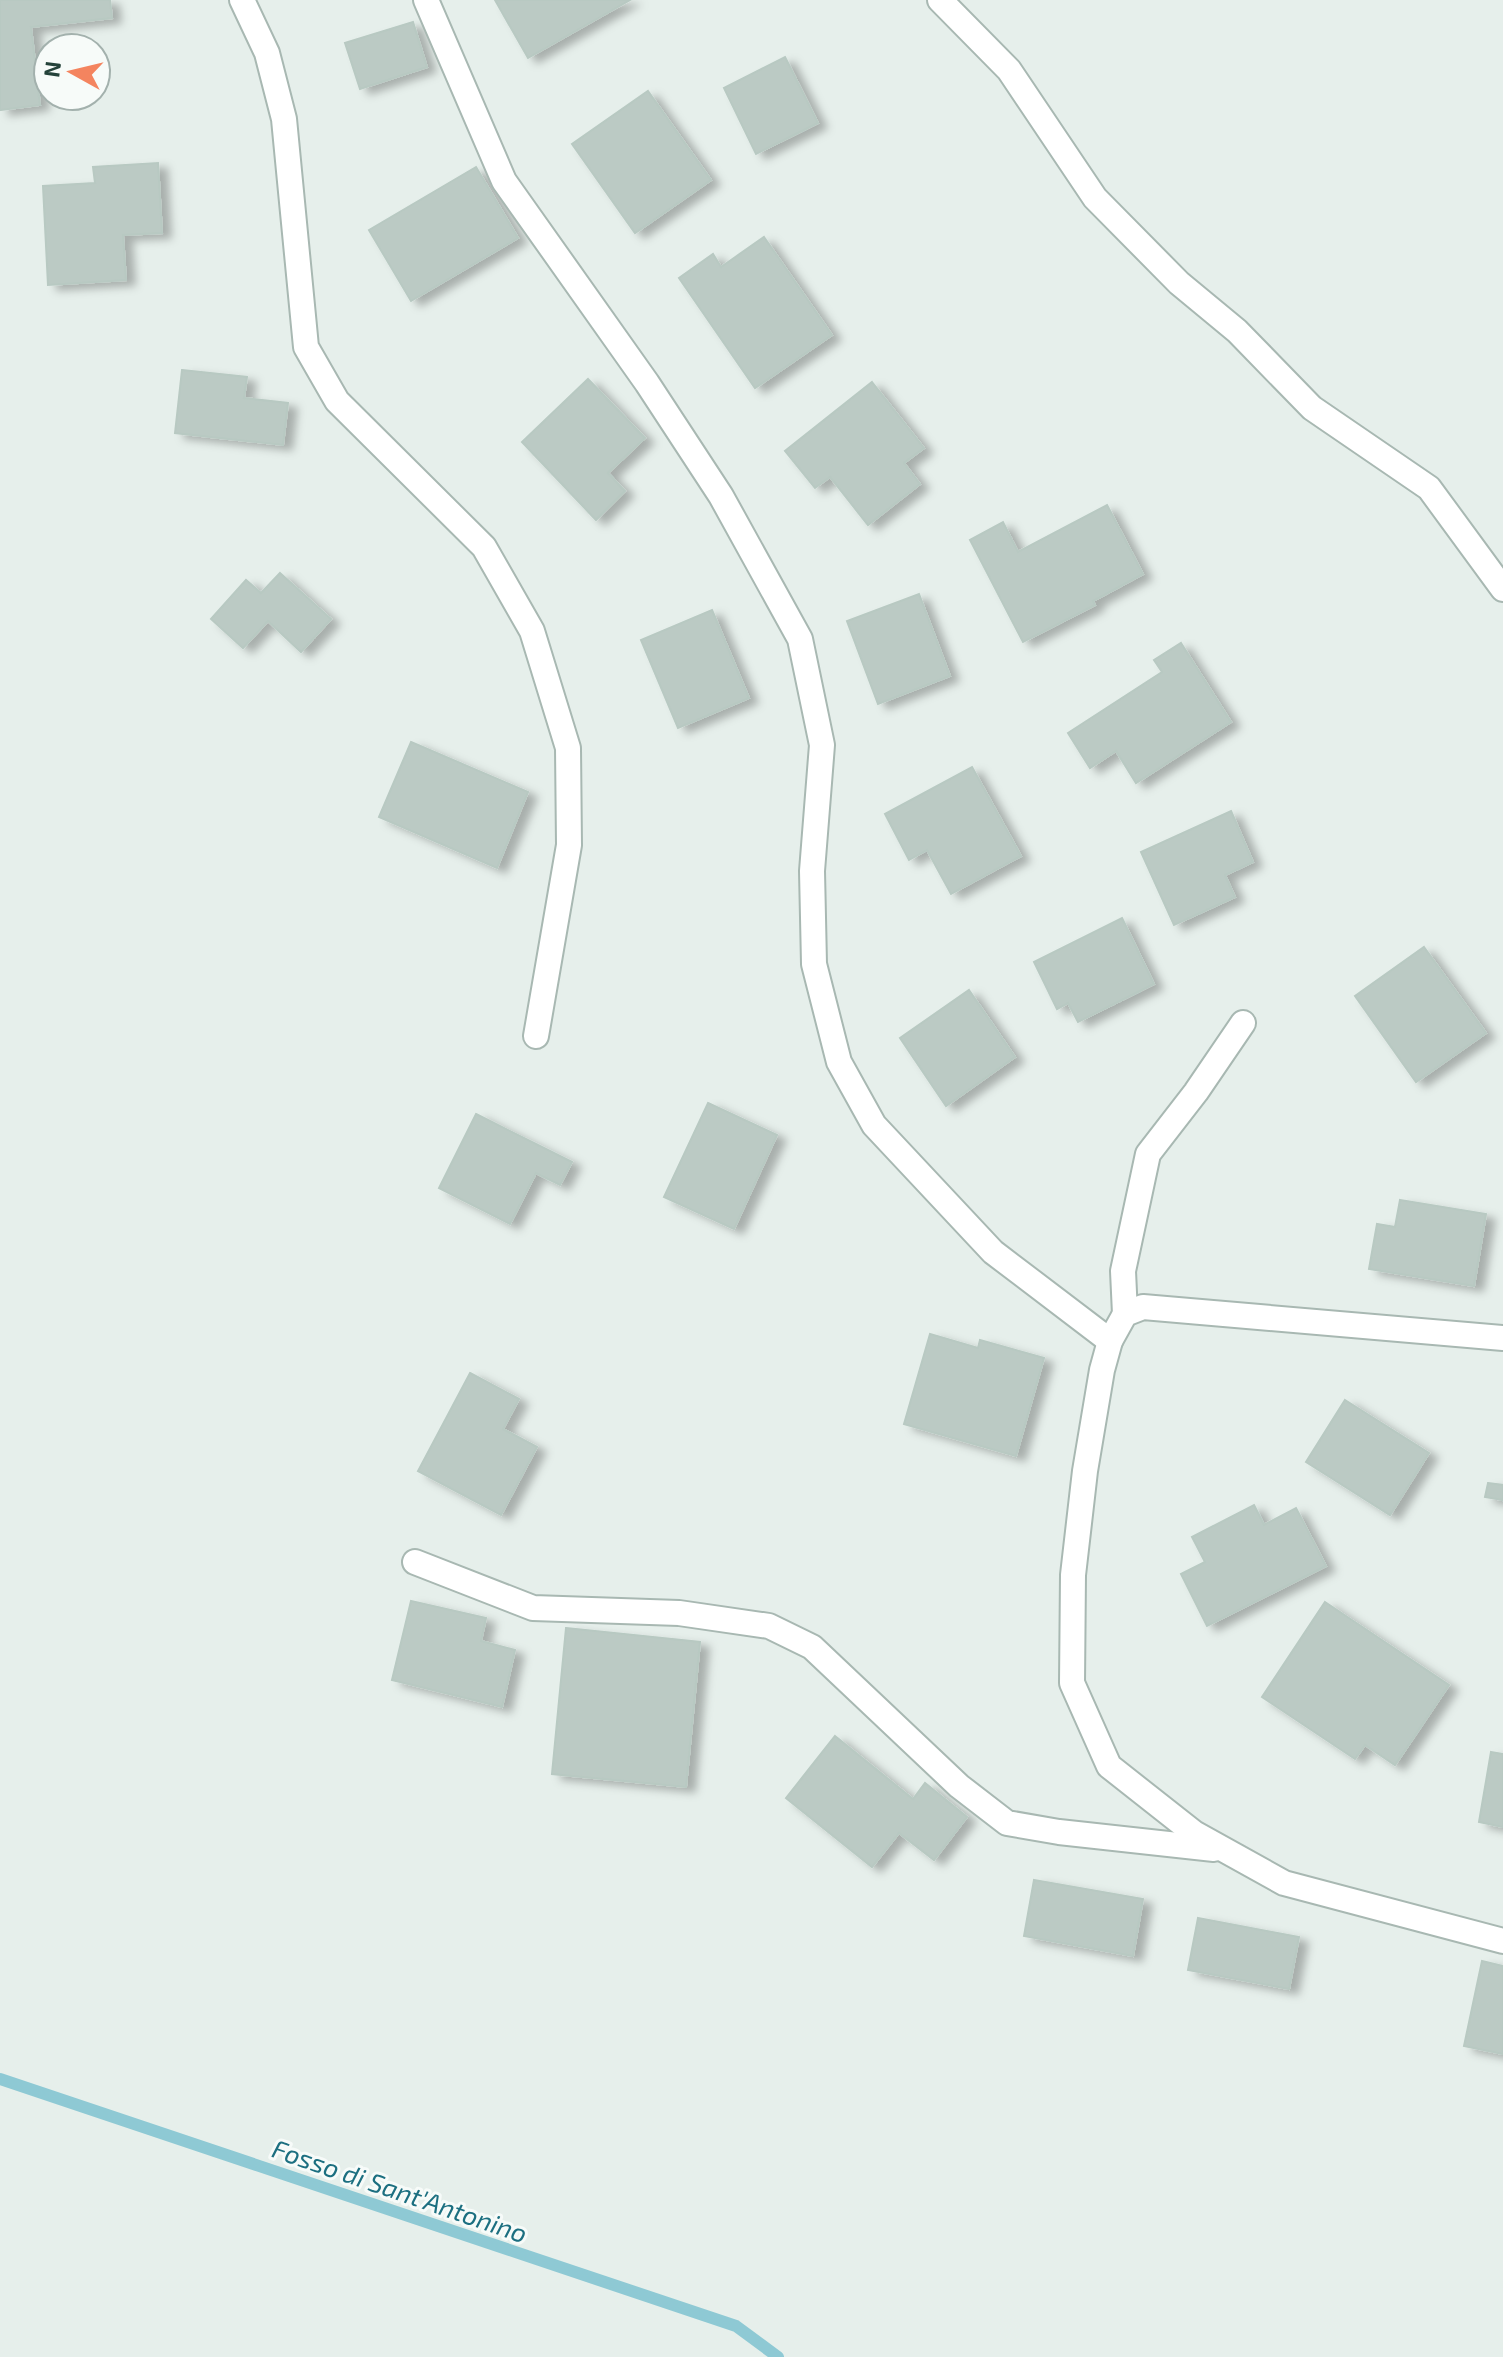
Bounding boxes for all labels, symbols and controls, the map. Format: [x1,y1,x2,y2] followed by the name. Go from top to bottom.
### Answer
[32,32,112,112] north arrow
[37,59,65,79] text: N
[269,2132,531,2248] water label: Fosso di Sant'Antonino

